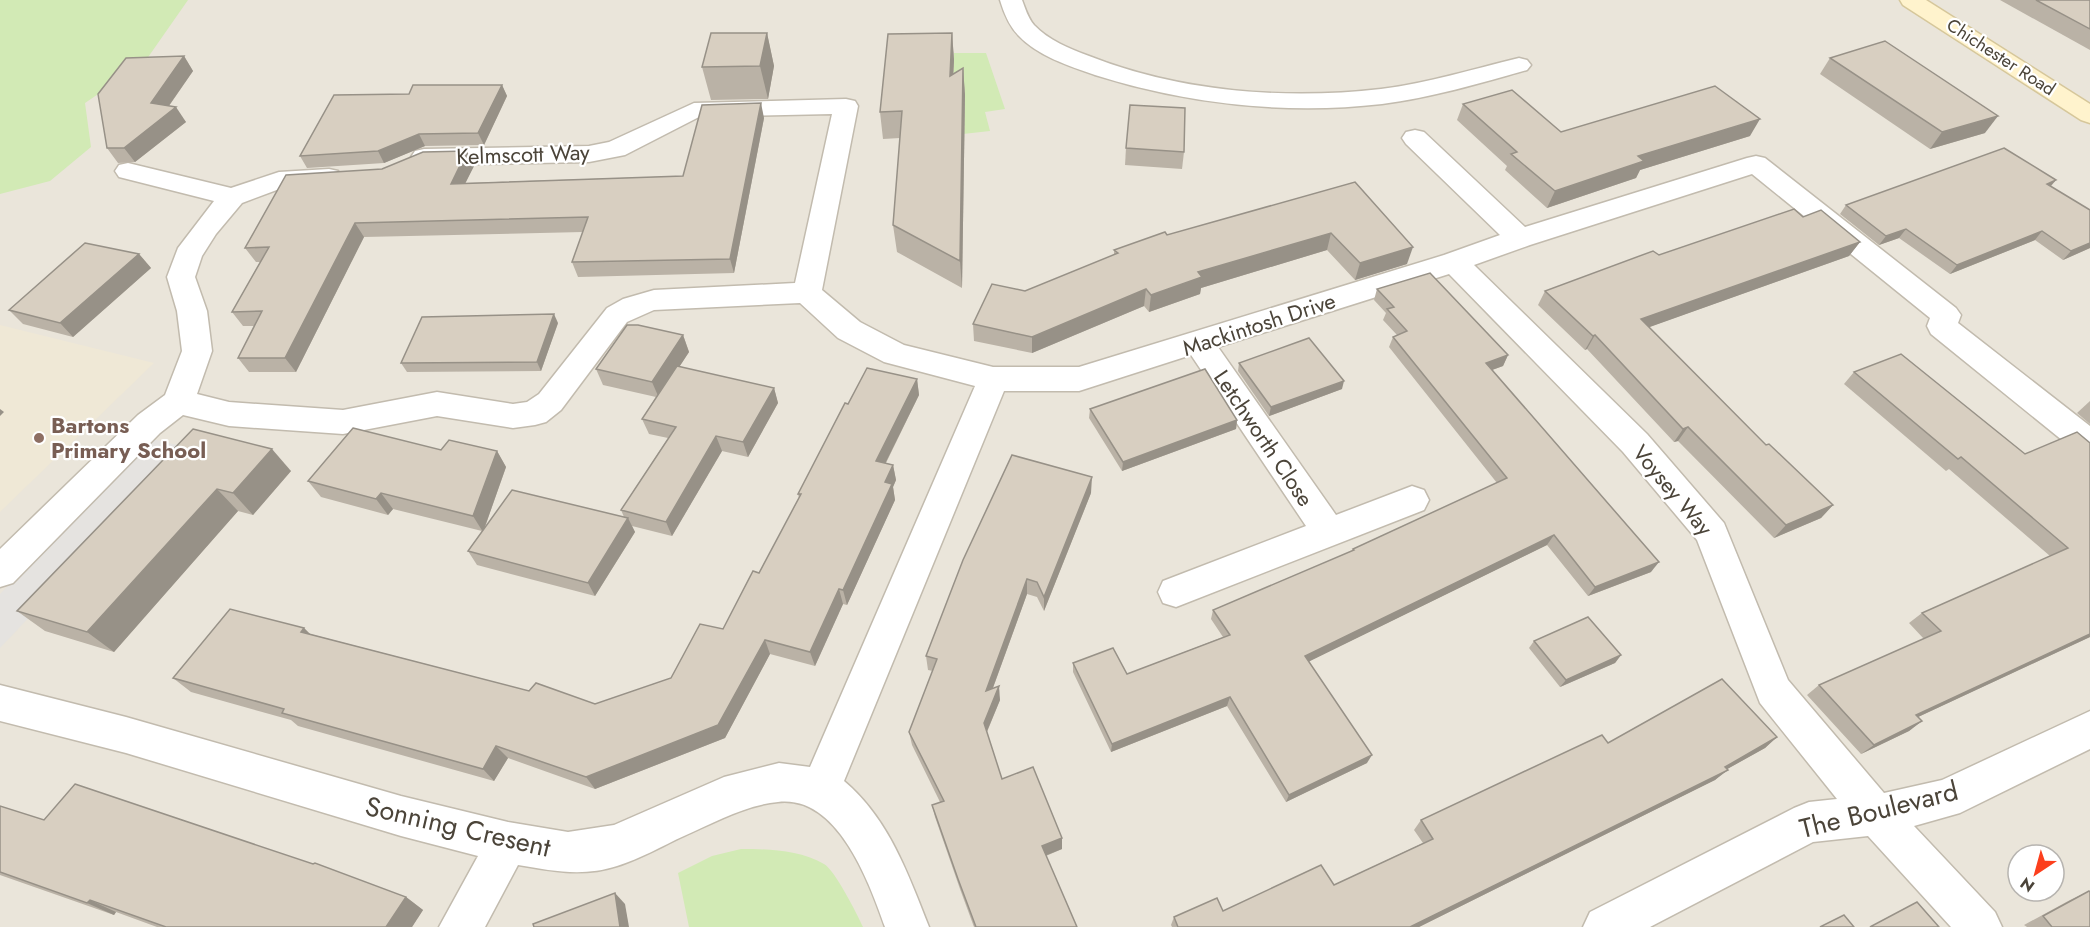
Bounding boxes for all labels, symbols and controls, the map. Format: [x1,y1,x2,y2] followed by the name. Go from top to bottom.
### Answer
[1941,12,2061,102] street label: Chichester Road
[456,136,591,172] street label: Kelmscott Way
[1178,284,1340,364] street label: Mackintosh Drive
[1206,363,1322,513] street label: Letchworth Close
[51,409,206,466] place label: Bartons Primary School
[32,431,46,445] marker: Bartons Primary School
[1625,438,1721,543] street label: Voysey Way
[1796,771,1962,848] street label: The Boulevard
[362,786,555,867] street label: Sonning Cresent
[2006,843,2066,903] north arrow
[2016,872,2039,898] text: N

